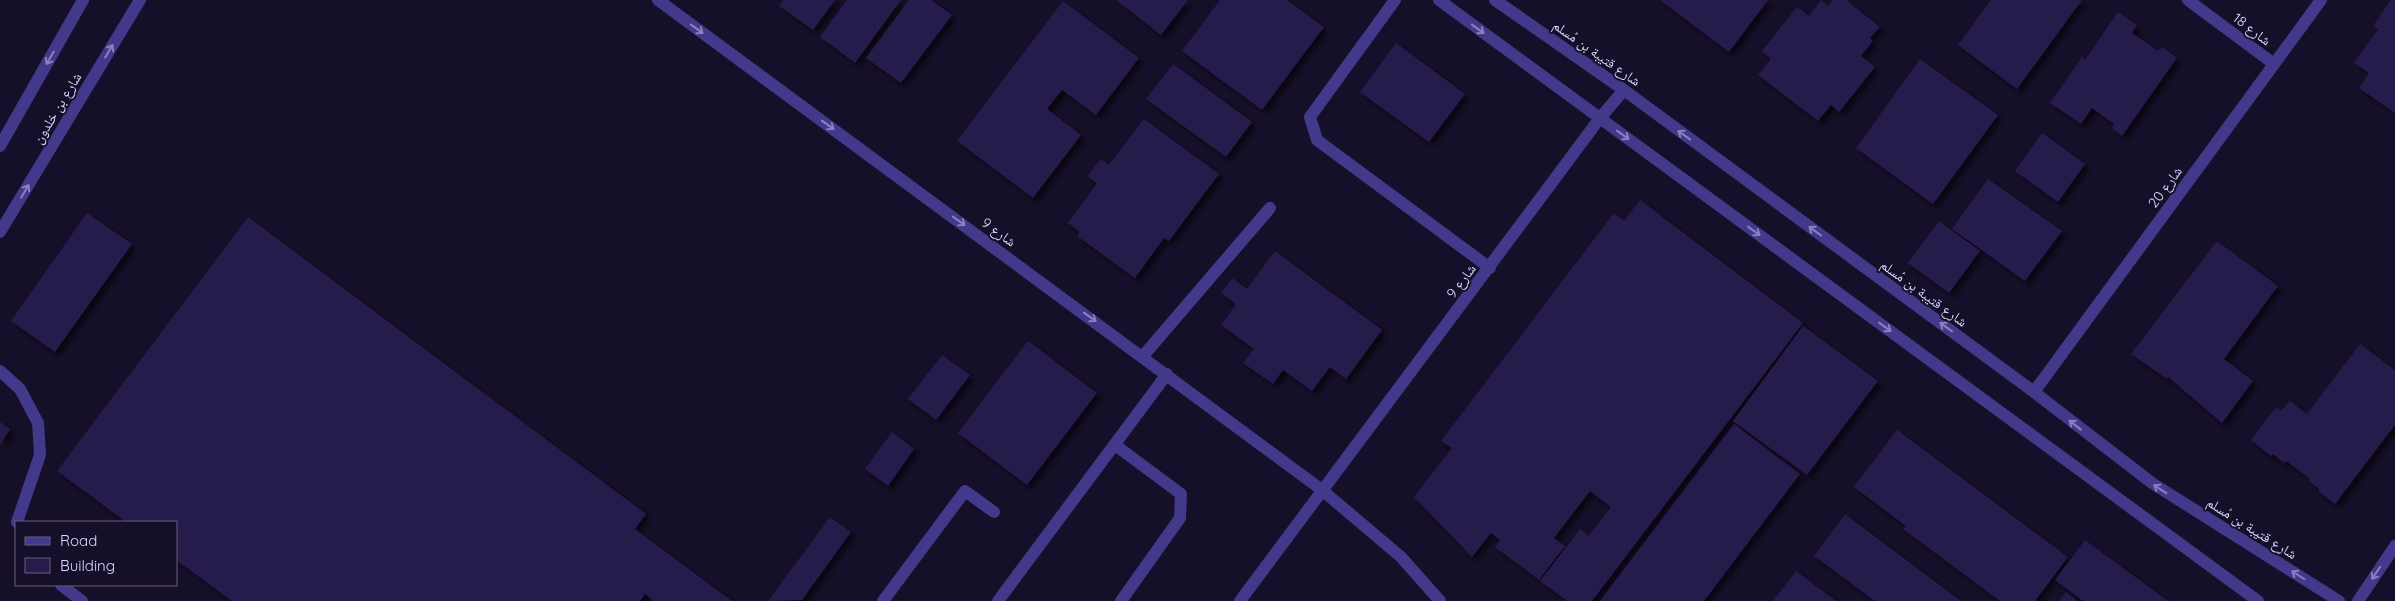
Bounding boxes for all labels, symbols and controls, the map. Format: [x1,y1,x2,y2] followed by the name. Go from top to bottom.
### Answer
[2229,9,2275,50] street label: شارع 18
[1549,16,1644,91] street label: شارع قتيبة بن مُسلم
[690,24,704,34] one-way arrow
[1471,24,1485,34] one-way arrow
[104,45,114,59] one-way arrow
[45,50,55,64] one-way arrow
[29,69,86,147] street label: شارع بن خلدون
[821,120,835,130] one-way arrow
[1678,129,1691,140] one-way arrow
[1616,130,1630,140] one-way arrow
[2144,163,2187,212] street label: شارع 20
[21,184,31,198] one-way arrow
[978,213,1020,251] street label: شارع 9
[952,216,966,226] one-way arrow
[1747,226,1760,237] one-way arrow
[1808,226,1822,236] one-way arrow
[1876,255,1971,331] street label: شارع قتيبة بن مُسلم
[1442,260,1480,302] street label: شارع 9
[1083,312,1097,322] one-way arrow
[1878,322,1891,333] one-way arrow
[1939,322,1953,332] one-way arrow
[2068,420,2082,430] one-way arrow
[2154,484,2168,494] one-way arrow
[2203,493,2300,564] street label: شارع قتيبة بن مُسلم
[15,521,178,586] legend
[60,531,97,550] text: Road
[60,556,115,575] text: Building
[2371,566,2381,580] one-way arrow
[2292,570,2306,580] one-way arrow

